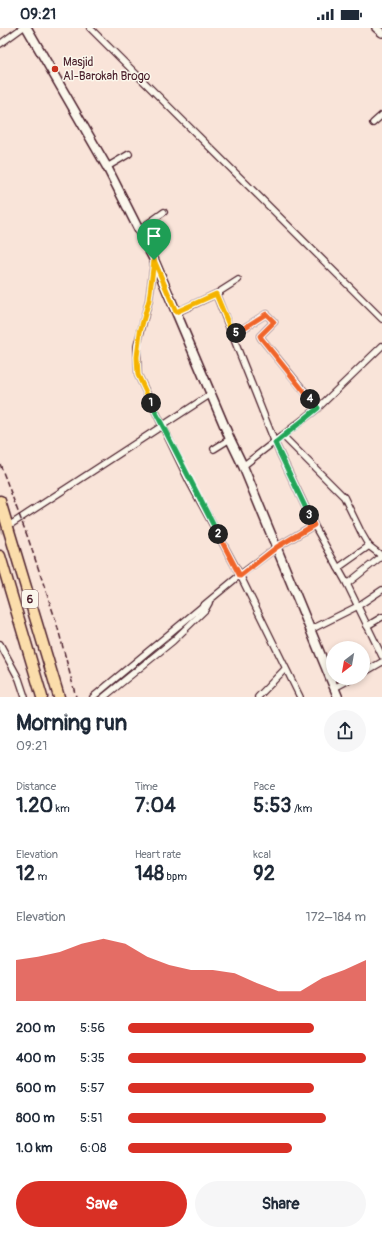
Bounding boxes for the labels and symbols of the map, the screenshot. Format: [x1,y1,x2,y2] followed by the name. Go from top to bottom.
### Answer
[63,55,151,84] place label: Masjid Al-Barokah Brogo
[50,64,60,74] marker: Masjid Al-Barokah Brogo
[137,219,171,260] pin
[226,323,246,343] pin: 5
[300,389,320,409] pin: 4
[141,393,161,413] pin: 1
[299,505,319,525] pin: 3
[208,524,228,544] pin: 2
[22,590,38,608] road number: 6
[326,641,370,685] north arrow

